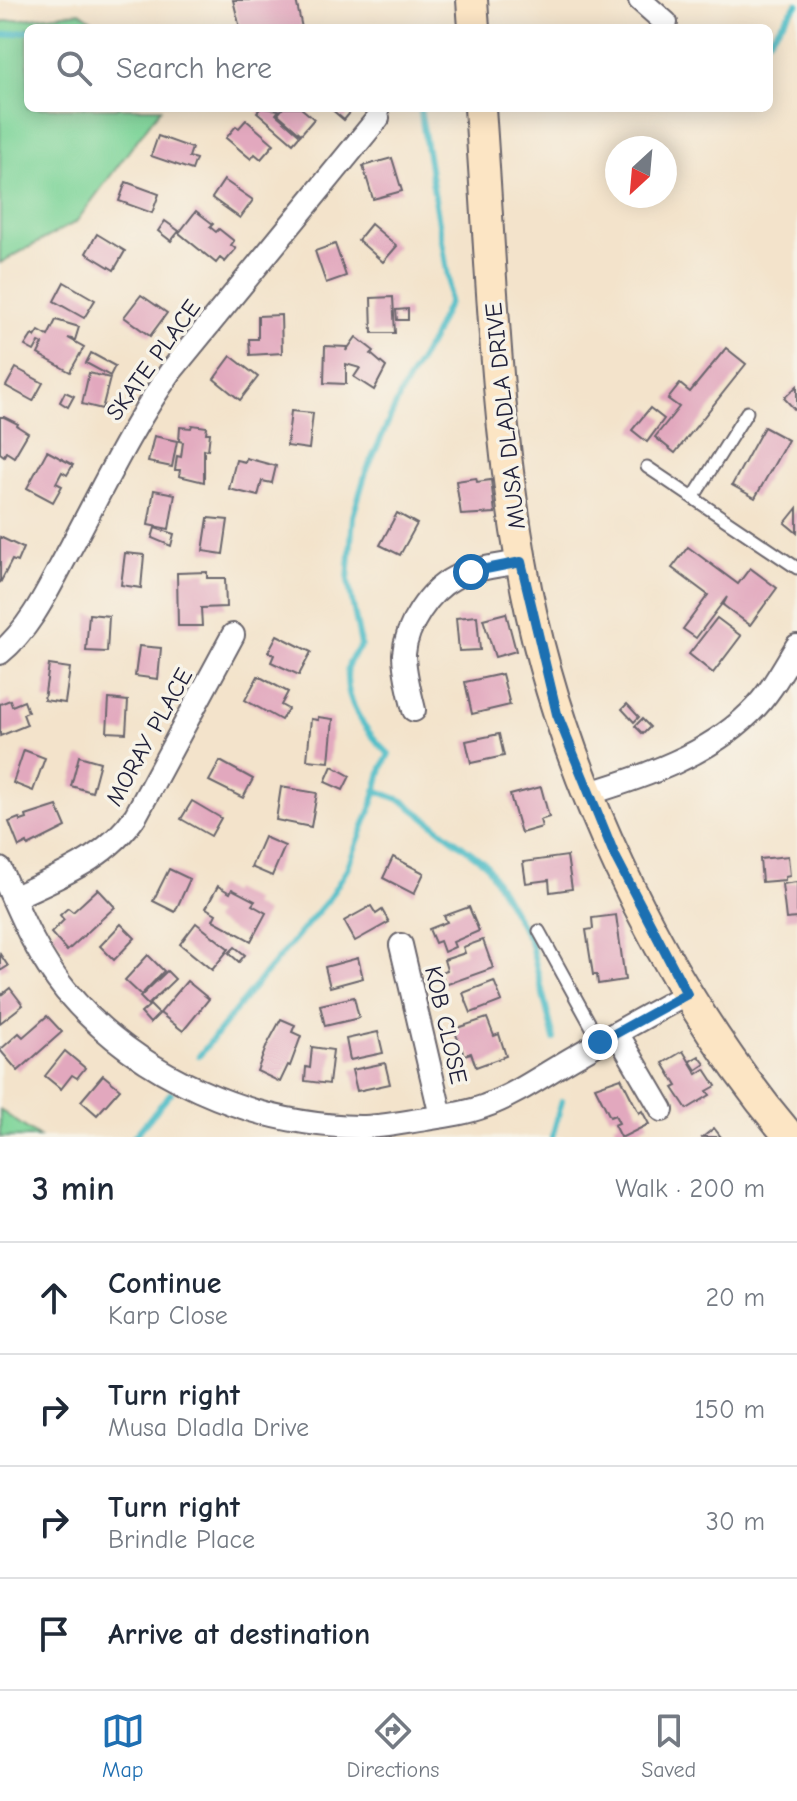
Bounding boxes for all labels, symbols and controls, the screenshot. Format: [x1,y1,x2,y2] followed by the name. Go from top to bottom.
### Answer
[24,24,773,112] search box
[52,46,96,90] icon: search
[116,51,272,86] text: Search here
[605,136,677,208] north arrow
[100,294,206,426] street label: SKATE PLACE
[479,301,531,531] street label: MUSA DLADLA DRIVE
[453,554,489,590] route start
[100,663,198,811] street label: MORAY PLACE
[419,963,473,1087] street label: KOB CLOSE
[582,1024,618,1060] route end
[32,1169,115,1209] text: 3 min
[615,1174,765,1204] text: Walk · 200 m
[108,1266,222,1301] text: Continue
[32,1276,76,1320] icon: ahead
[705,1283,765,1313] text: 20 m
[108,1301,228,1331] text: Karp Close
[108,1378,240,1413] text: Turn right
[32,1388,76,1432] icon: right
[695,1395,765,1425] text: 150 m
[108,1413,309,1443] text: Musa Dladla Drive
[108,1490,240,1525] text: Turn right
[32,1500,76,1544] icon: right
[706,1507,765,1537] text: 30 m
[108,1525,255,1555] text: Brindle Place
[32,1612,76,1656] icon: arrive
[108,1617,370,1652] text: Arrive at destination
[101,1709,145,1783] tab: Map
[347,1709,440,1783] tab: Directions
[641,1709,696,1783] tab: Saved

